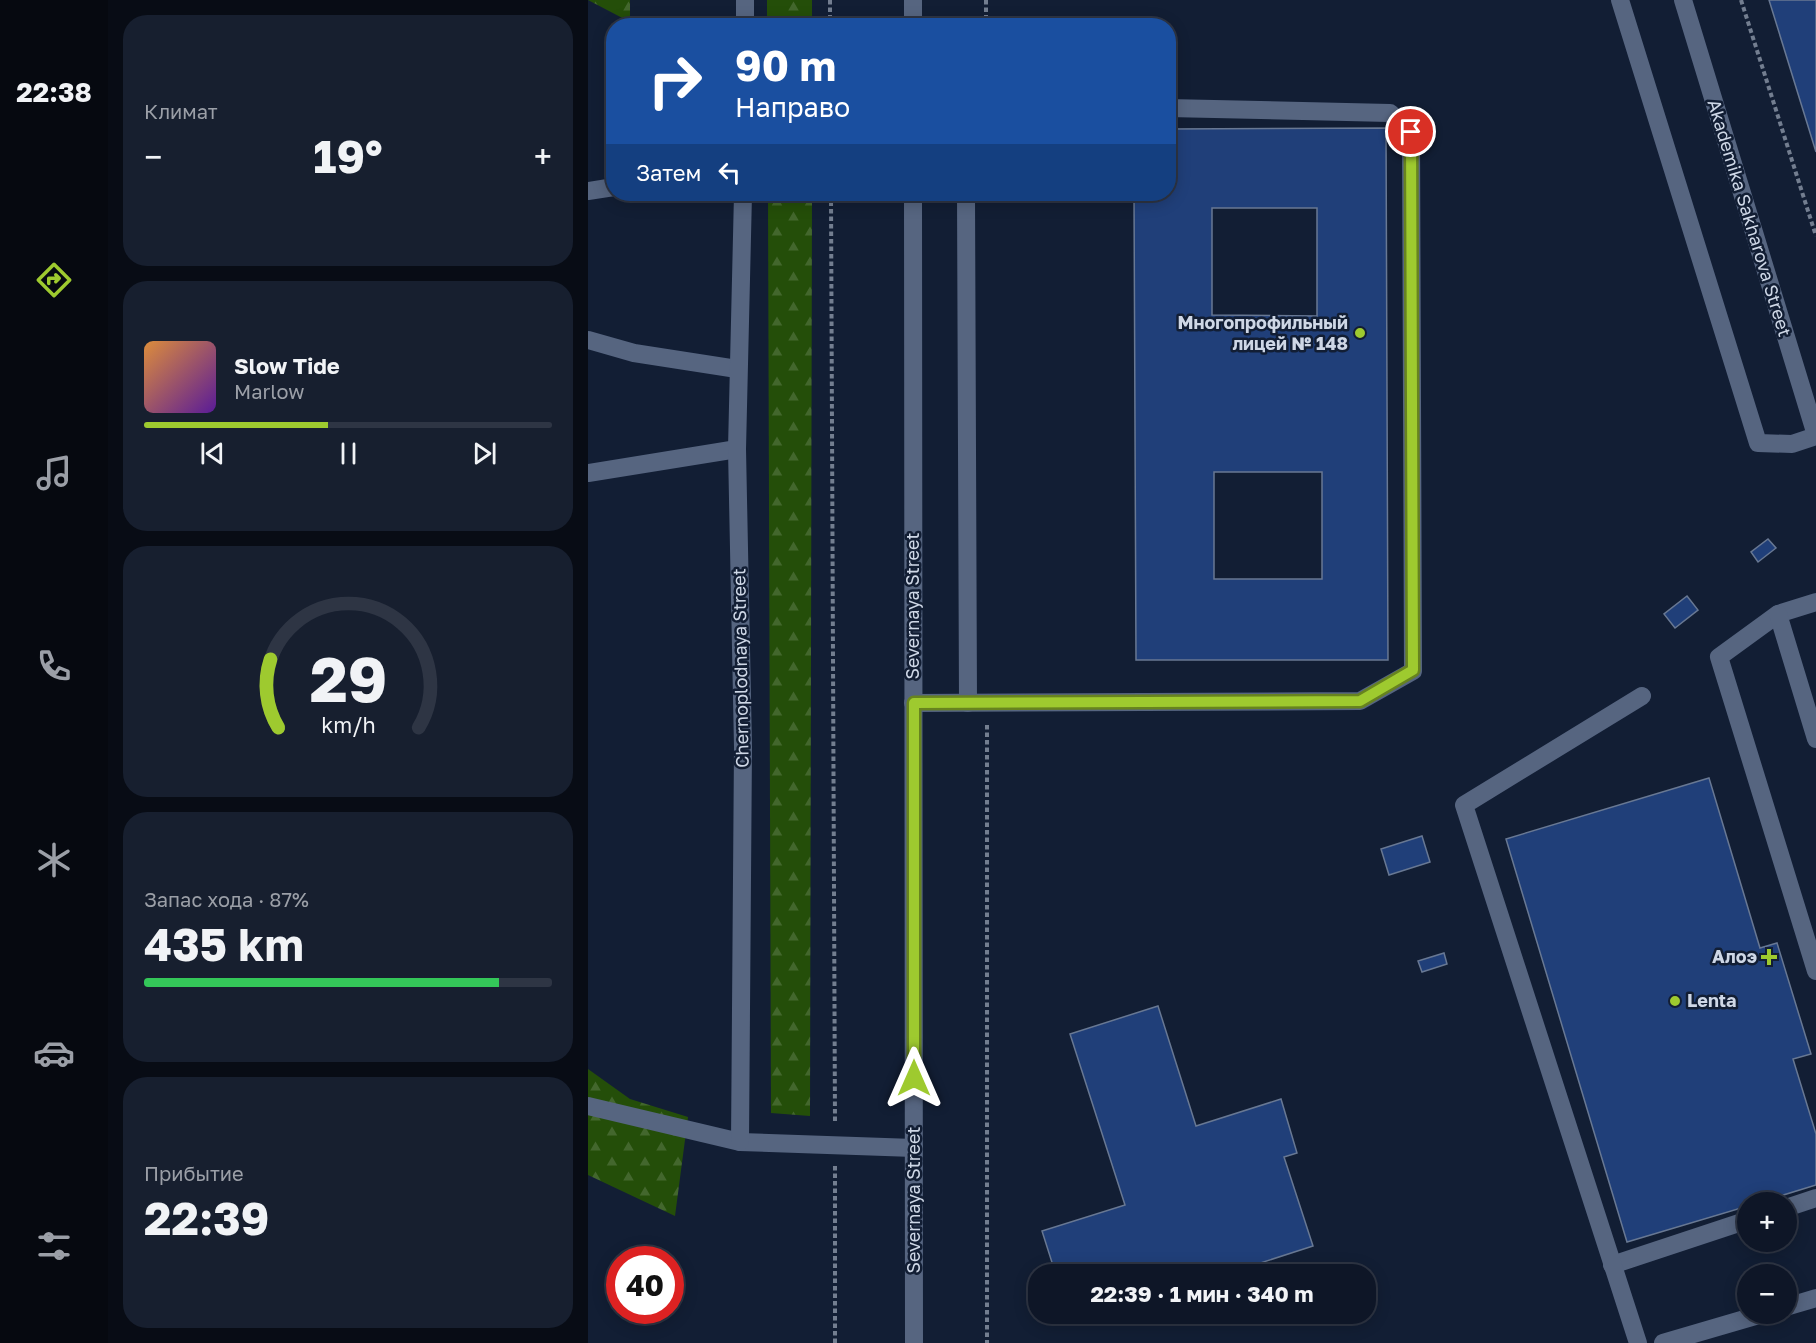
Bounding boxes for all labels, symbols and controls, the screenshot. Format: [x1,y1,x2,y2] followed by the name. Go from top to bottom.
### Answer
[735,40,836,90] text: 90 m
[636,42,714,120] icon: right
[16,76,92,108] text: 22:38
[735,91,850,123] text: Направо
[1703,96,1797,339] street label: Akademika Sakharova Street
[144,99,218,123] text: Климат
[1385,106,1436,157] pin
[1394,115,1427,148] icon: arrive
[313,129,383,183] text: 19°
[144,137,162,176] text: −
[534,137,552,176] text: +
[713,156,746,189] icon: left
[636,159,701,186] text: Затем
[33,259,75,301] icon: directions
[1178,311,1348,354] place label: Многопрофильный лицей № 148
[1353,326,1367,340] marker: Многопрофильный лицей № 148
[234,352,340,379] text: Slow Tide
[234,379,305,403] text: Marlow
[196,437,229,470] icon: previous
[332,437,365,470] icon: pause
[468,437,501,470] icon: next
[33,452,75,494] icon: music
[901,532,923,680] street label: Severnaya Street
[727,568,753,768] street label: Chernoplodnaya Street
[309,642,387,717] text: 29
[33,645,75,687] icon: phone
[321,713,375,739] text: km/h
[33,839,75,881] icon: climate
[144,887,309,911] text: Запас хода · 87%
[144,917,304,971] text: 435 km
[1712,945,1757,967] place label: Алоэ
[1762,950,1776,964] marker: Алоэ
[1687,989,1736,1011] place label: Lenta
[1668,994,1682,1008] marker: Lenta
[33,1032,75,1074] icon: car
[882,1046,946,1110] position arrow
[902,1126,924,1274] street label: Severnaya Street
[144,1161,244,1185] text: Прибытие
[144,1191,269,1245] text: 22:39
[1737,1192,1797,1324] map controls
[1737,1192,1797,1252] button: +
[33,1225,75,1267] icon: filters
[606,1246,684,1324] speed limit sign: 40
[1737,1264,1797,1324] button: −
[1090,1280,1314,1307] text: 22:39 · 1 мин · 340 m

